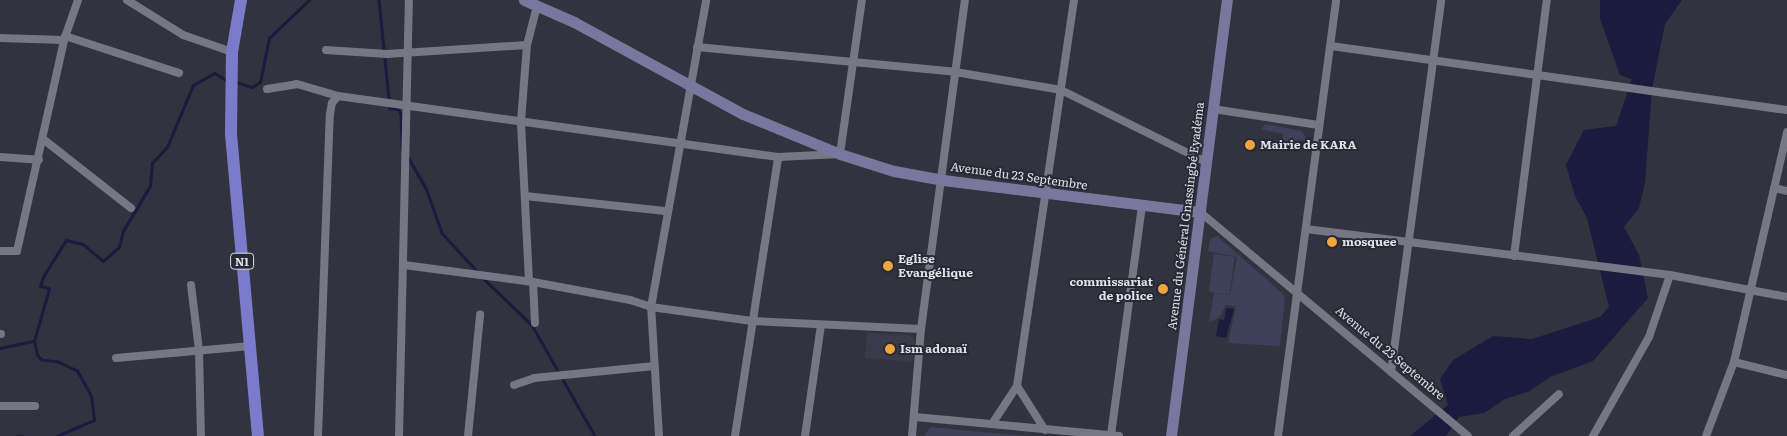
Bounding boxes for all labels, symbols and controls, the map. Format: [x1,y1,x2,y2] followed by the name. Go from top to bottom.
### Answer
[1165,101,1207,331] street label: Avenue du Général Gnassingbé Eyadéma
[1260,138,1357,152] place label: Mairie de KARA
[1244,139,1256,151] marker: Mairie de KARA
[950,159,1088,193] street label: Avenue du 23 Septembre
[1342,235,1397,249] place label: mosquee
[1326,236,1338,248] marker: mosquee
[230,252,254,270] road number: N1
[898,252,973,280] place label: Eglise Evangélique
[882,260,894,272] marker: Eglise Evangélique
[1069,275,1153,303] place label: commissariat de police
[1157,283,1169,295] marker: commissariat de police
[1332,303,1448,403] street label: Avenue du 23 Septembre
[900,342,967,356] place label: Ism adonaï
[884,343,896,355] marker: Ism adonaï

